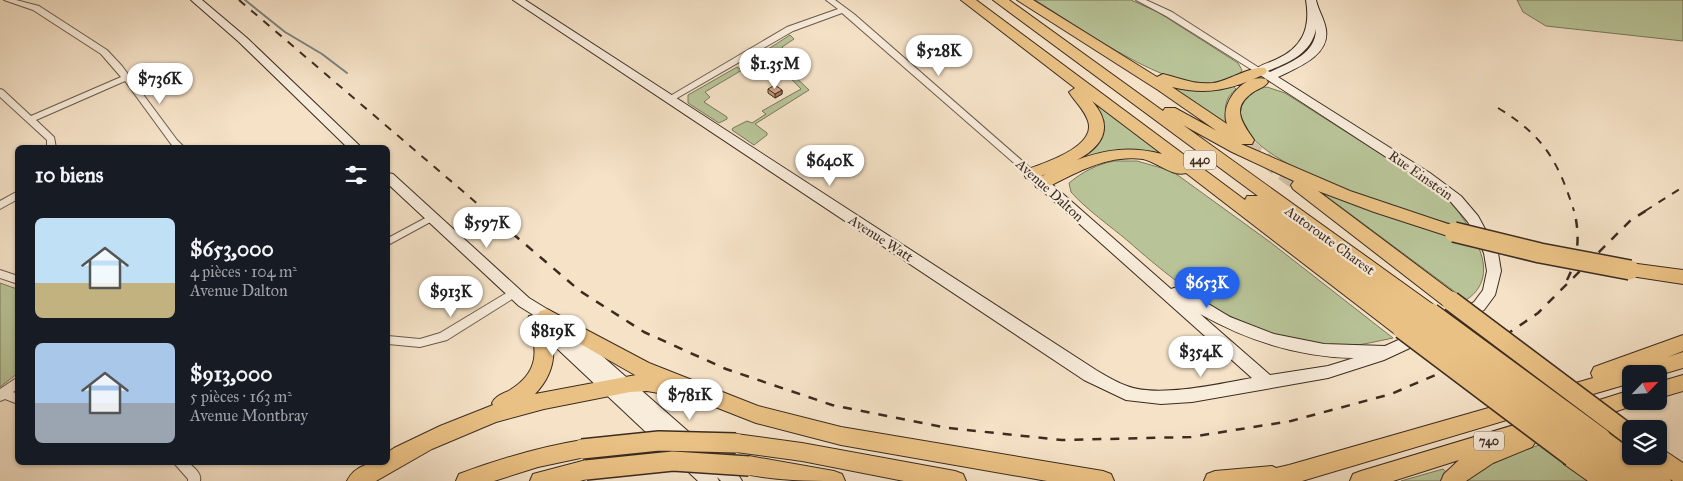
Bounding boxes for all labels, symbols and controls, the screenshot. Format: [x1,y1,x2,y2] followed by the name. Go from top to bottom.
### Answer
[904,34,974,77] pin: $528K
[917,41,961,60] text: $528K
[734,48,816,90] pin: $1.35M
[750,54,800,73] text: $1.35M
[125,62,195,105] pin: $736K
[138,69,182,88] text: $736K
[795,144,865,187] pin: $640K
[1385,147,1457,204] street label: Rue Einstein
[1184,150,1216,170] road number: 440
[806,151,854,170] text: $640K
[1011,155,1087,226] street label: Avenue Dalton
[342,161,370,189] icon: filters
[35,162,104,188] text: 10 biens
[1281,202,1378,279] street label: Autoroute Charest
[452,206,522,249] pin: $597K
[844,211,916,266] street label: Avenue Watt
[464,213,510,232] text: $597K
[190,236,274,262] text: $653,000
[75,238,135,298] icon: home
[190,262,297,281] text: 4 pièces · 104 m²
[1172,266,1242,309] pin: $653K
[1186,273,1229,292] text: $653K
[416,276,486,318] pin: $913K
[190,281,288,300] text: Avenue Dalton
[430,282,472,301] text: $913K
[518,314,588,357] pin: $819K
[531,321,575,340] text: $819K
[1166,336,1236,378] pin: $354K
[1179,342,1223,361] text: $354K
[190,361,273,387] text: $913,000
[75,363,135,423] icon: home
[1622,365,1668,410] north arrow
[1622,365,1667,465] map controls
[655,378,725,421] pin: $781K
[668,385,712,404] text: $781K
[190,387,292,406] text: 5 pièces · 163 m²
[190,406,308,425] text: Avenue Montbray
[1622,420,1667,465] button: layers
[1474,432,1504,451] road number: 740

